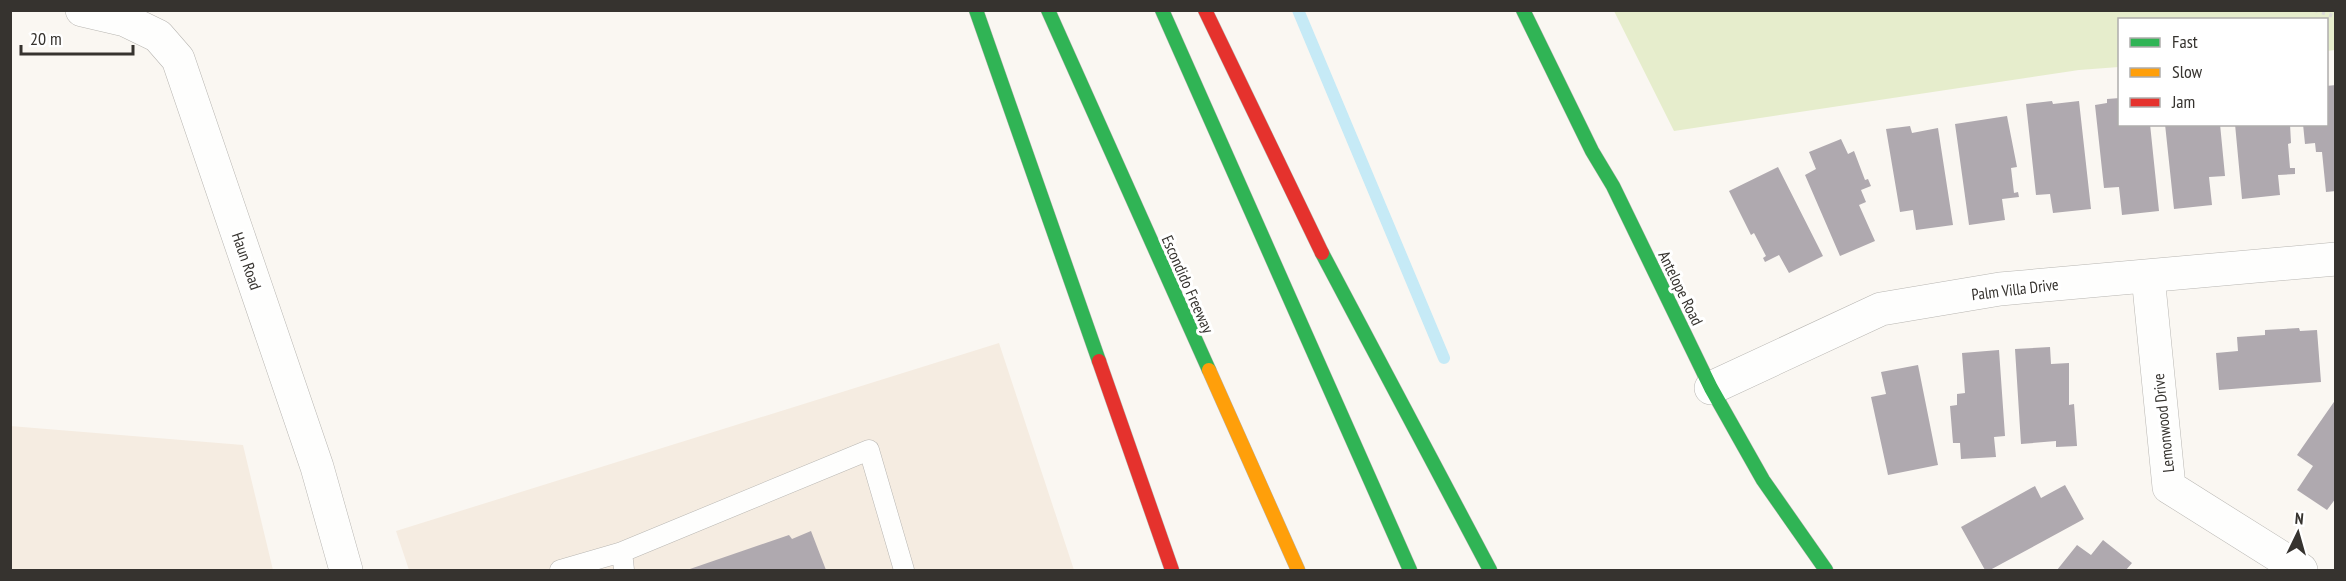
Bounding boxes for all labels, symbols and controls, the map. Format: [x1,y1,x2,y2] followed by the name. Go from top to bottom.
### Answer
[21,18,134,56] scale bar
[2118,18,2328,126] legend
[30,27,62,50] text: 20 m
[2172,30,2198,53] text: Fast
[2172,60,2203,83] text: Slow
[2171,90,2195,113] text: Jam
[228,230,266,293] street label: Haun Road
[1157,232,1219,336] street label: Escondido Freeway
[1654,247,1708,329] street label: Antelope Road
[1970,274,2060,304] street label: Palm Villa Drive
[2148,373,2178,473] street label: Lemonwood Drive
[2268,503,2328,563] north arrow
[2294,508,2304,528] text: N

